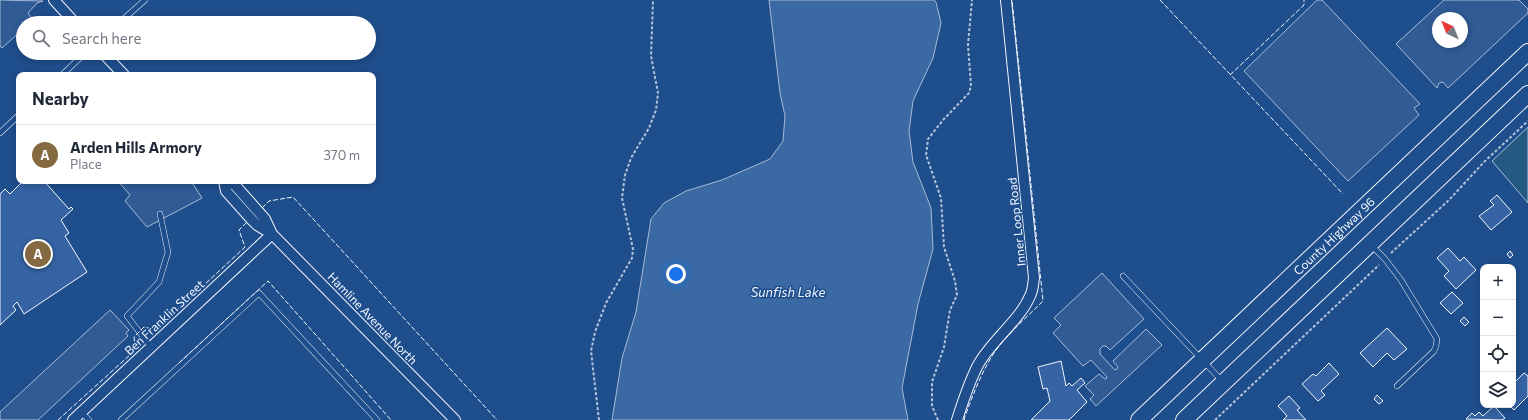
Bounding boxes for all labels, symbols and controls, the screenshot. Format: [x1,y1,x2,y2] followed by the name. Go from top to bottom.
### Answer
[1432,12,1468,48] north arrow
[16,16,376,60] search box
[30,27,52,49] icon: search
[62,29,141,47] text: Search here
[32,88,89,109] text: Nearby
[70,138,202,156] text: Arden Hills Armory
[40,147,50,163] text: A
[323,147,360,163] text: 370 m
[70,156,102,172] text: Place
[1004,177,1028,267] street label: Inner Loop Road
[1290,194,1377,278] street label: County Highway 96
[25,239,51,269] pin: A
[666,264,686,284] your location
[1480,264,1516,408] map controls
[1480,264,1516,300] button: +
[325,269,421,367] street label: Hamline Avenue North
[121,277,207,357] street label: Ben Franklin Street
[751,284,825,300] water label: Sunfish Lake
[1480,300,1516,336] button: −
[1480,336,1516,372] button: locate
[1480,372,1516,408] button: layers

